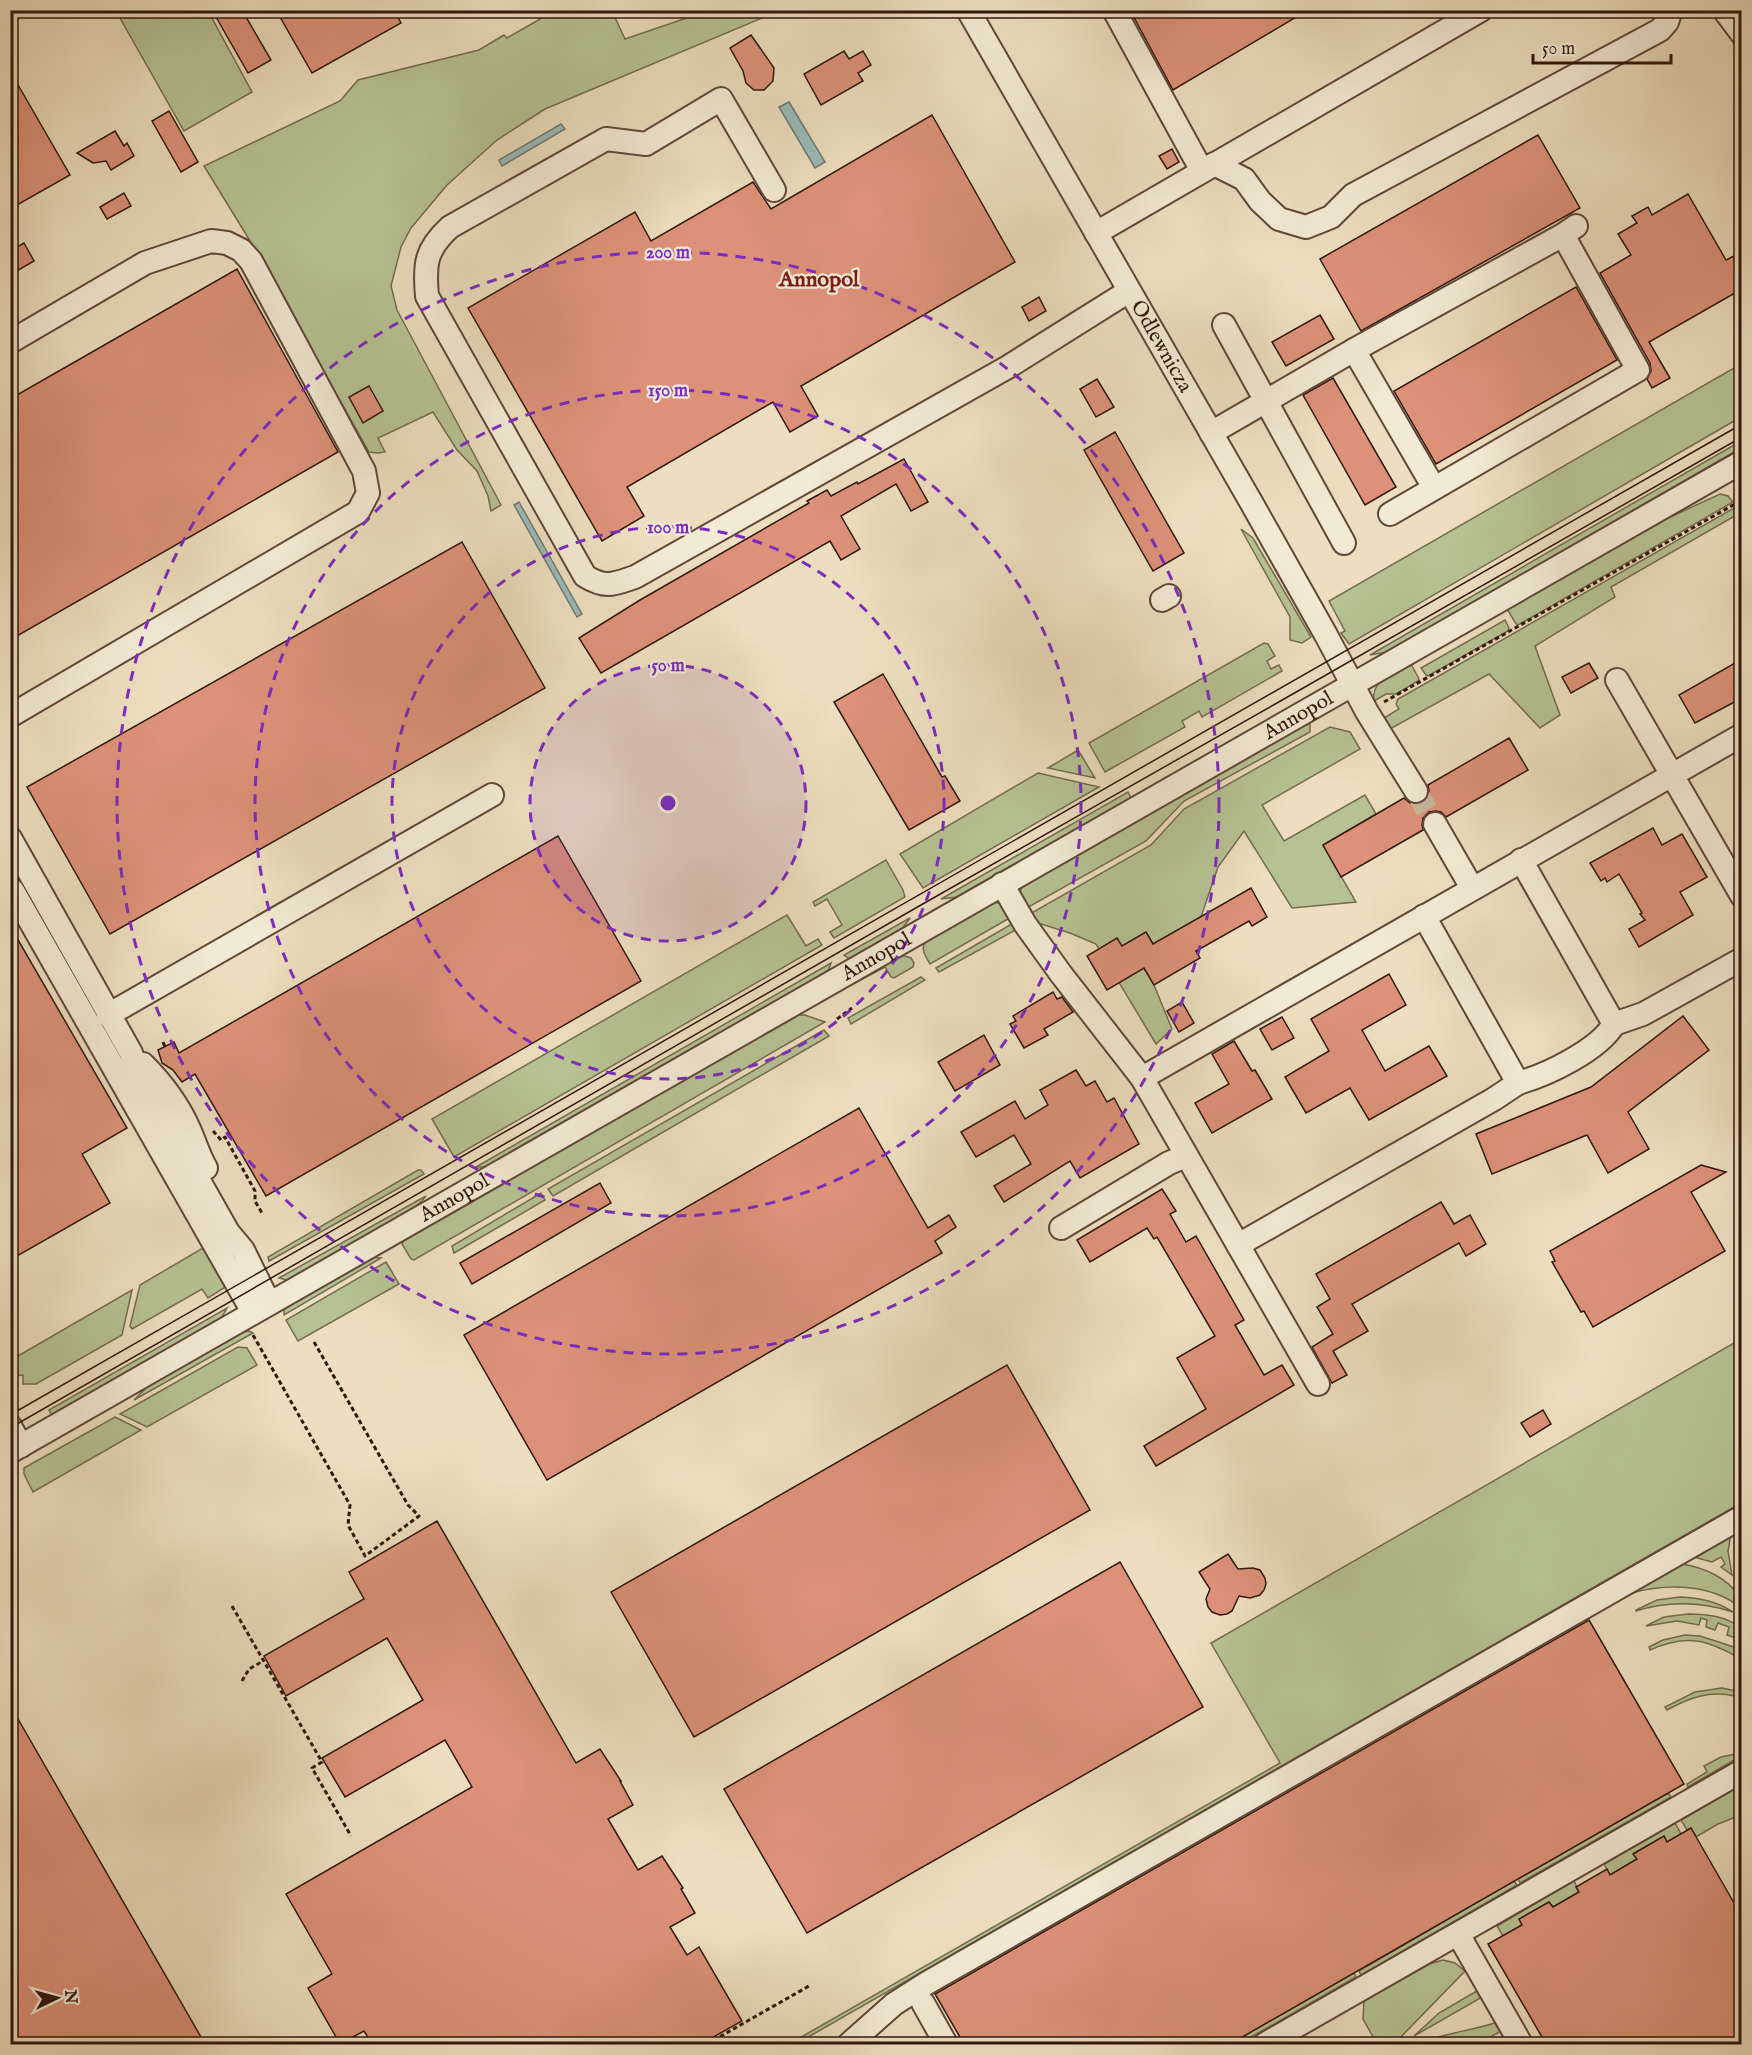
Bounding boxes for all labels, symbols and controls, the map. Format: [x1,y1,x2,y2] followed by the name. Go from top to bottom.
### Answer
[1533,27,1671,65] scale bar
[1542,38,1575,61] text: 50 m
[646,242,690,265] text: 200 m
[778,266,860,294] district label: Annopol
[1124,295,1199,398] street label: Odlewnicza
[648,380,688,403] text: 150 m
[647,517,689,540] text: 100 m
[651,655,685,678] text: 50 m
[1258,685,1338,747] street label: Annopol
[658,793,678,813] centre of rings
[836,926,916,988] street label: Annopol
[414,1167,495,1229] street label: Annopol
[27,1968,87,2028] north arrow
[59,1988,81,2005] text: N

